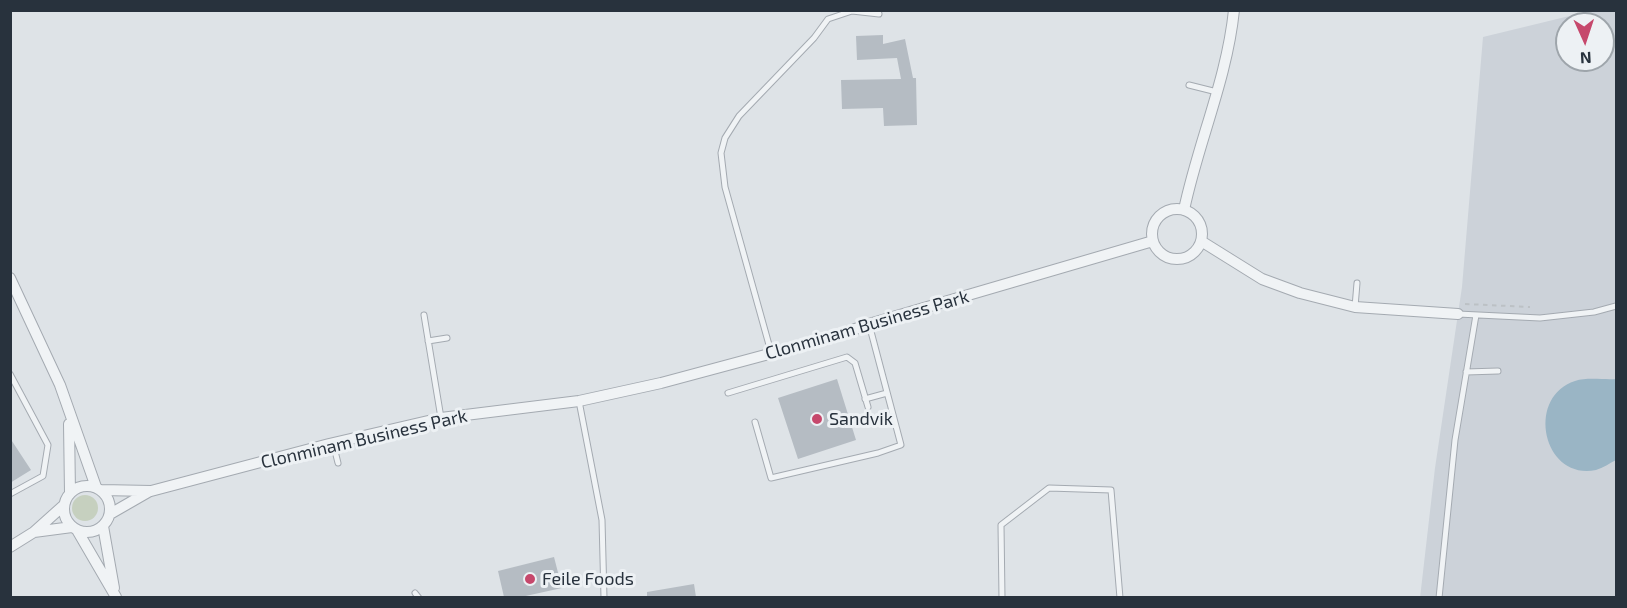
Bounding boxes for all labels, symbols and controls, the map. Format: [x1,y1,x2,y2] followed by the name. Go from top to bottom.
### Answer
[1555,12,1615,72] north arrow
[1580,49,1592,68] text: N
[763,286,971,364] street label: Clonminam Business Park
[259,405,469,473] street label: Clonminam Business Park
[829,408,893,430] place label: Sandvik
[810,412,824,426] marker: Sandvik
[542,568,634,590] place label: Feile Foods
[523,572,537,586] marker: Feile Foods

